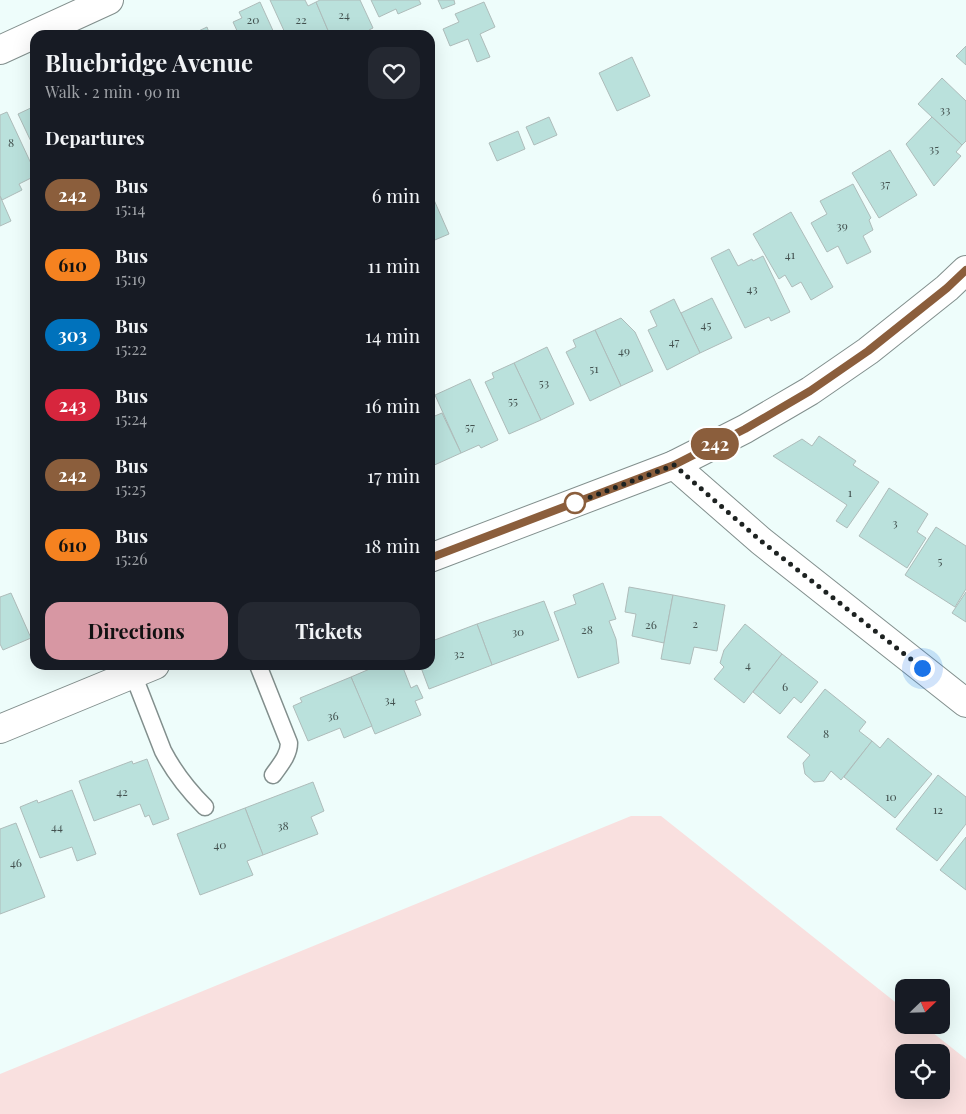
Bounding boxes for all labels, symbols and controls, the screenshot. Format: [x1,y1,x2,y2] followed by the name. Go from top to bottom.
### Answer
[338,6,350,22] house number: 24
[247,11,259,27] house number: 20
[295,11,307,27] house number: 22
[45,46,253,78] text: Bluebridge Avenue
[368,47,420,99] button: heart
[45,81,180,102] text: Walk · 2 min · 90 m
[940,101,950,117] house number: 33
[45,124,145,150] text: Departures
[8,134,14,150] house number: 8
[929,140,939,156] house number: 35
[115,172,148,198] text: Bus
[880,175,890,191] house number: 37
[372,182,420,208] text: 6 min
[58,183,87,207] text: 242
[115,198,145,219] text: 15:14
[836,217,848,233] house number: 39
[115,242,148,268] text: Bus
[785,246,796,262] house number: 41
[367,252,420,278] text: 11 min
[58,253,87,277] text: 610
[115,268,146,289] text: 15:19
[746,280,758,296] house number: 43
[115,312,148,338] text: Bus
[701,316,711,332] house number: 45
[365,322,420,348] text: 14 min
[58,323,87,347] text: 303
[669,333,679,349] house number: 47
[115,338,147,359] text: 15:22
[618,342,630,358] house number: 49
[589,360,599,376] house number: 51
[539,374,549,390] house number: 53
[115,382,148,408] text: Bus
[365,392,420,418] text: 16 min
[508,392,518,408] house number: 55
[59,393,86,417] text: 243
[115,408,147,429] text: 15:24
[465,418,475,434] house number: 57
[686,428,744,460] line badge: 242
[701,432,729,456] text: 242
[115,452,148,478] text: Bus
[367,462,420,488] text: 17 min
[58,463,87,487] text: 242
[115,478,146,499] text: 15:25
[848,484,853,500] house number: 1
[564,492,586,514] unlabelled marker
[892,514,898,530] house number: 3
[115,522,148,548] text: Bus
[365,532,420,558] text: 18 min
[58,533,87,557] text: 610
[115,548,148,569] text: 15:26
[938,552,943,568] house number: 5
[45,602,228,660] button: Directions
[238,602,420,660] button: Tickets
[692,615,698,631] house number: 2
[645,616,657,632] house number: 26
[581,621,593,637] house number: 28
[512,623,524,639] house number: 30
[453,645,465,661] house number: 32
[745,656,751,672] house number: 4
[910,656,935,681] your location
[782,678,788,694] house number: 6
[384,691,396,707] house number: 34
[327,707,339,723] house number: 36
[823,725,829,741] house number: 8
[116,783,128,799] house number: 42
[885,788,897,804] house number: 10
[933,801,943,817] house number: 12
[277,817,289,833] house number: 38
[51,818,63,834] house number: 44
[213,836,227,852] house number: 40
[10,854,22,870] house number: 46
[895,979,950,1034] north arrow
[895,979,950,1099] map controls
[895,1044,950,1099] button: locate

